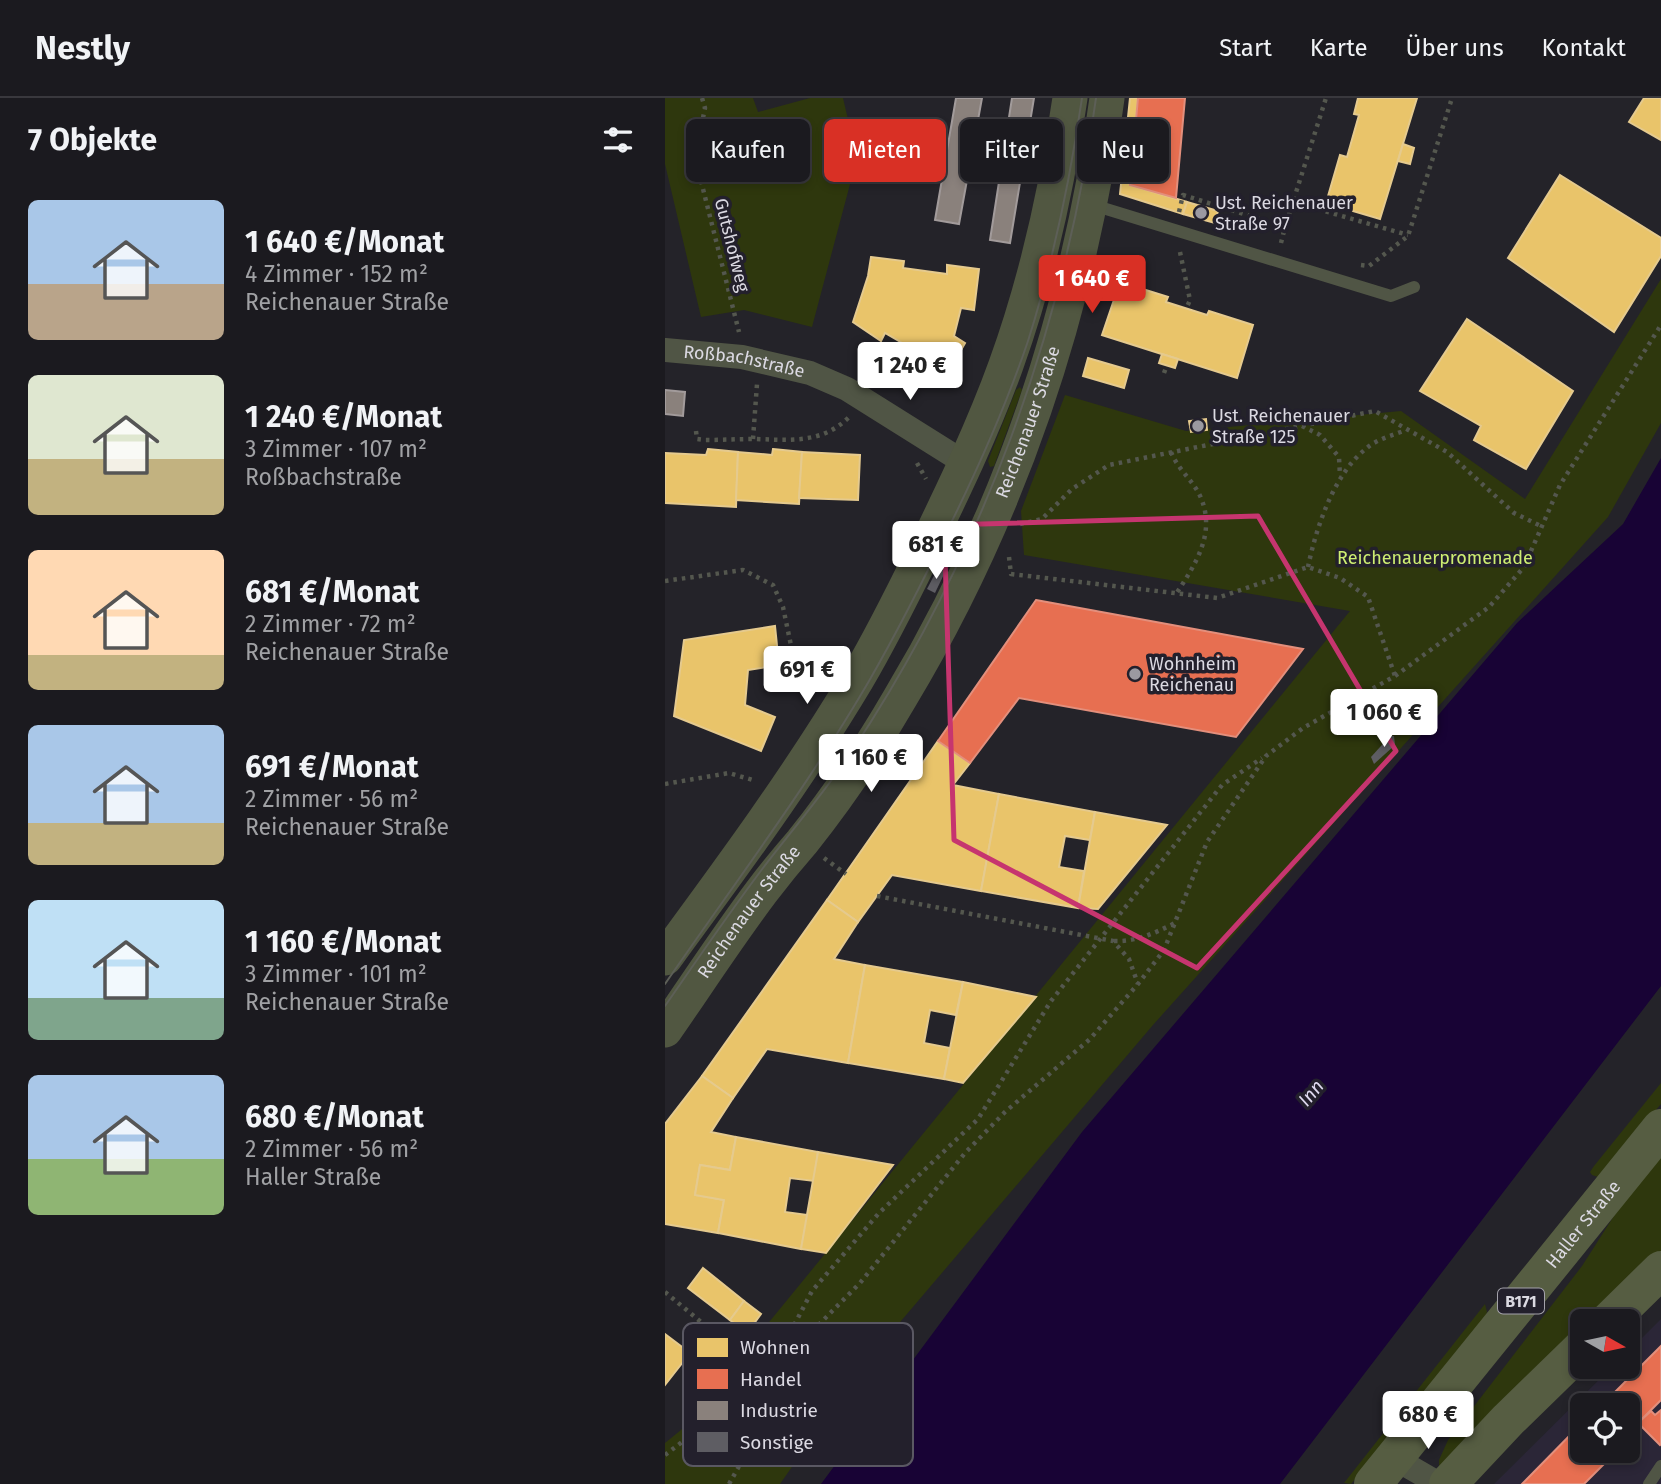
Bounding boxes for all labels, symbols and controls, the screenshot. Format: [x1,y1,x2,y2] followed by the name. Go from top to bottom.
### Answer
[35,28,130,68] text: Nestly
[1219,34,1272,62] text: Start
[1310,34,1368,62] text: Karte
[1406,34,1504,62] text: Über uns
[1542,34,1626,62] text: Kontakt
[686,119,810,182] chip: Kaufen
[824,119,946,182] chip: Mieten
[960,119,1063,182] chip: Filter
[1077,119,1169,182] chip: Neu
[599,121,637,159] icon: filters
[28,122,157,158] text: 7 Objekte
[1215,192,1353,235] place label: Ust. Reichenauer Straße 97
[710,196,754,295] street label: Gutshofweg
[1193,205,1209,221] marker: Ust. Reichenauer Straße 97
[245,224,444,260] text: 1 640 €/Monat
[84,228,168,312] icon: home
[1027,256,1157,315] pin: 1 640 €
[245,260,428,288] text: 4 Zimmer · 152 m²
[1055,264,1129,292] text: 1 640 €
[245,288,449,316] text: Reichenauer Straße
[683,341,807,382] street label: Roßbachstraße
[845,342,975,402] pin: 1 240 €
[991,343,1065,501] street label: Reichenauer Straße
[874,351,946,379] text: 1 240 €
[245,399,442,435] text: 1 240 €/Monat
[84,403,168,487] icon: home
[1212,405,1350,448] place label: Ust. Reichenauer Straße 125
[1190,418,1206,434] marker: Ust. Reichenauer Straße 125
[245,435,427,463] text: 3 Zimmer · 107 m²
[245,463,402,491] text: Roßbachstraße
[887,522,985,581] pin: 681 €
[908,530,964,558] text: 681 €
[1337,547,1533,569] park label: Reichenauerpromenade
[245,574,419,610] text: 681 €/Monat
[84,578,168,662] icon: home
[245,610,416,638] text: 2 Zimmer · 72 m²
[245,638,449,666] text: Reichenauer Straße
[758,646,856,706] pin: 691 €
[1149,653,1236,696] place label: Wohnheim Reichenau
[780,655,834,683] text: 691 €
[1127,666,1143,682] marker: Wohnheim Reichenau
[1319,690,1449,749] pin: 1 060 €
[1346,698,1422,726] text: 1 060 €
[806,734,936,794] pin: 1 160 €
[835,743,907,771] text: 1 160 €
[245,749,418,785] text: 691 €/Monat
[84,753,168,837] icon: home
[245,785,418,813] text: 2 Zimmer · 56 m²
[245,813,449,841] text: Reichenauer Straße
[693,841,805,983] street label: Reichenauer Straße
[245,924,441,960] text: 1 160 €/Monat
[84,928,168,1012] icon: home
[245,960,427,988] text: 3 Zimmer · 101 m²
[245,988,449,1016] text: Reichenauer Straße
[1293,1075,1329,1111] water label: Inn
[245,1099,424,1135] text: 680 €/Monat
[84,1103,168,1187] icon: home
[245,1135,418,1163] text: 2 Zimmer · 56 m²
[245,1163,381,1191] text: Haller Straße
[1541,1176,1625,1273] street label: Haller Straße
[1498,1288,1544,1314] road number: B171
[1570,1309,1640,1379] north arrow
[1570,1309,1640,1463] map controls
[683,1323,913,1466] legend
[740,1336,810,1359] text: Wohnen
[740,1368,802,1391] text: Handel
[1379,1392,1477,1451] pin: 680 €
[1570,1393,1640,1463] button: locate
[740,1399,818,1422] text: Industrie
[1399,1400,1457,1428] text: 680 €
[740,1431,814,1454] text: Sonstige

